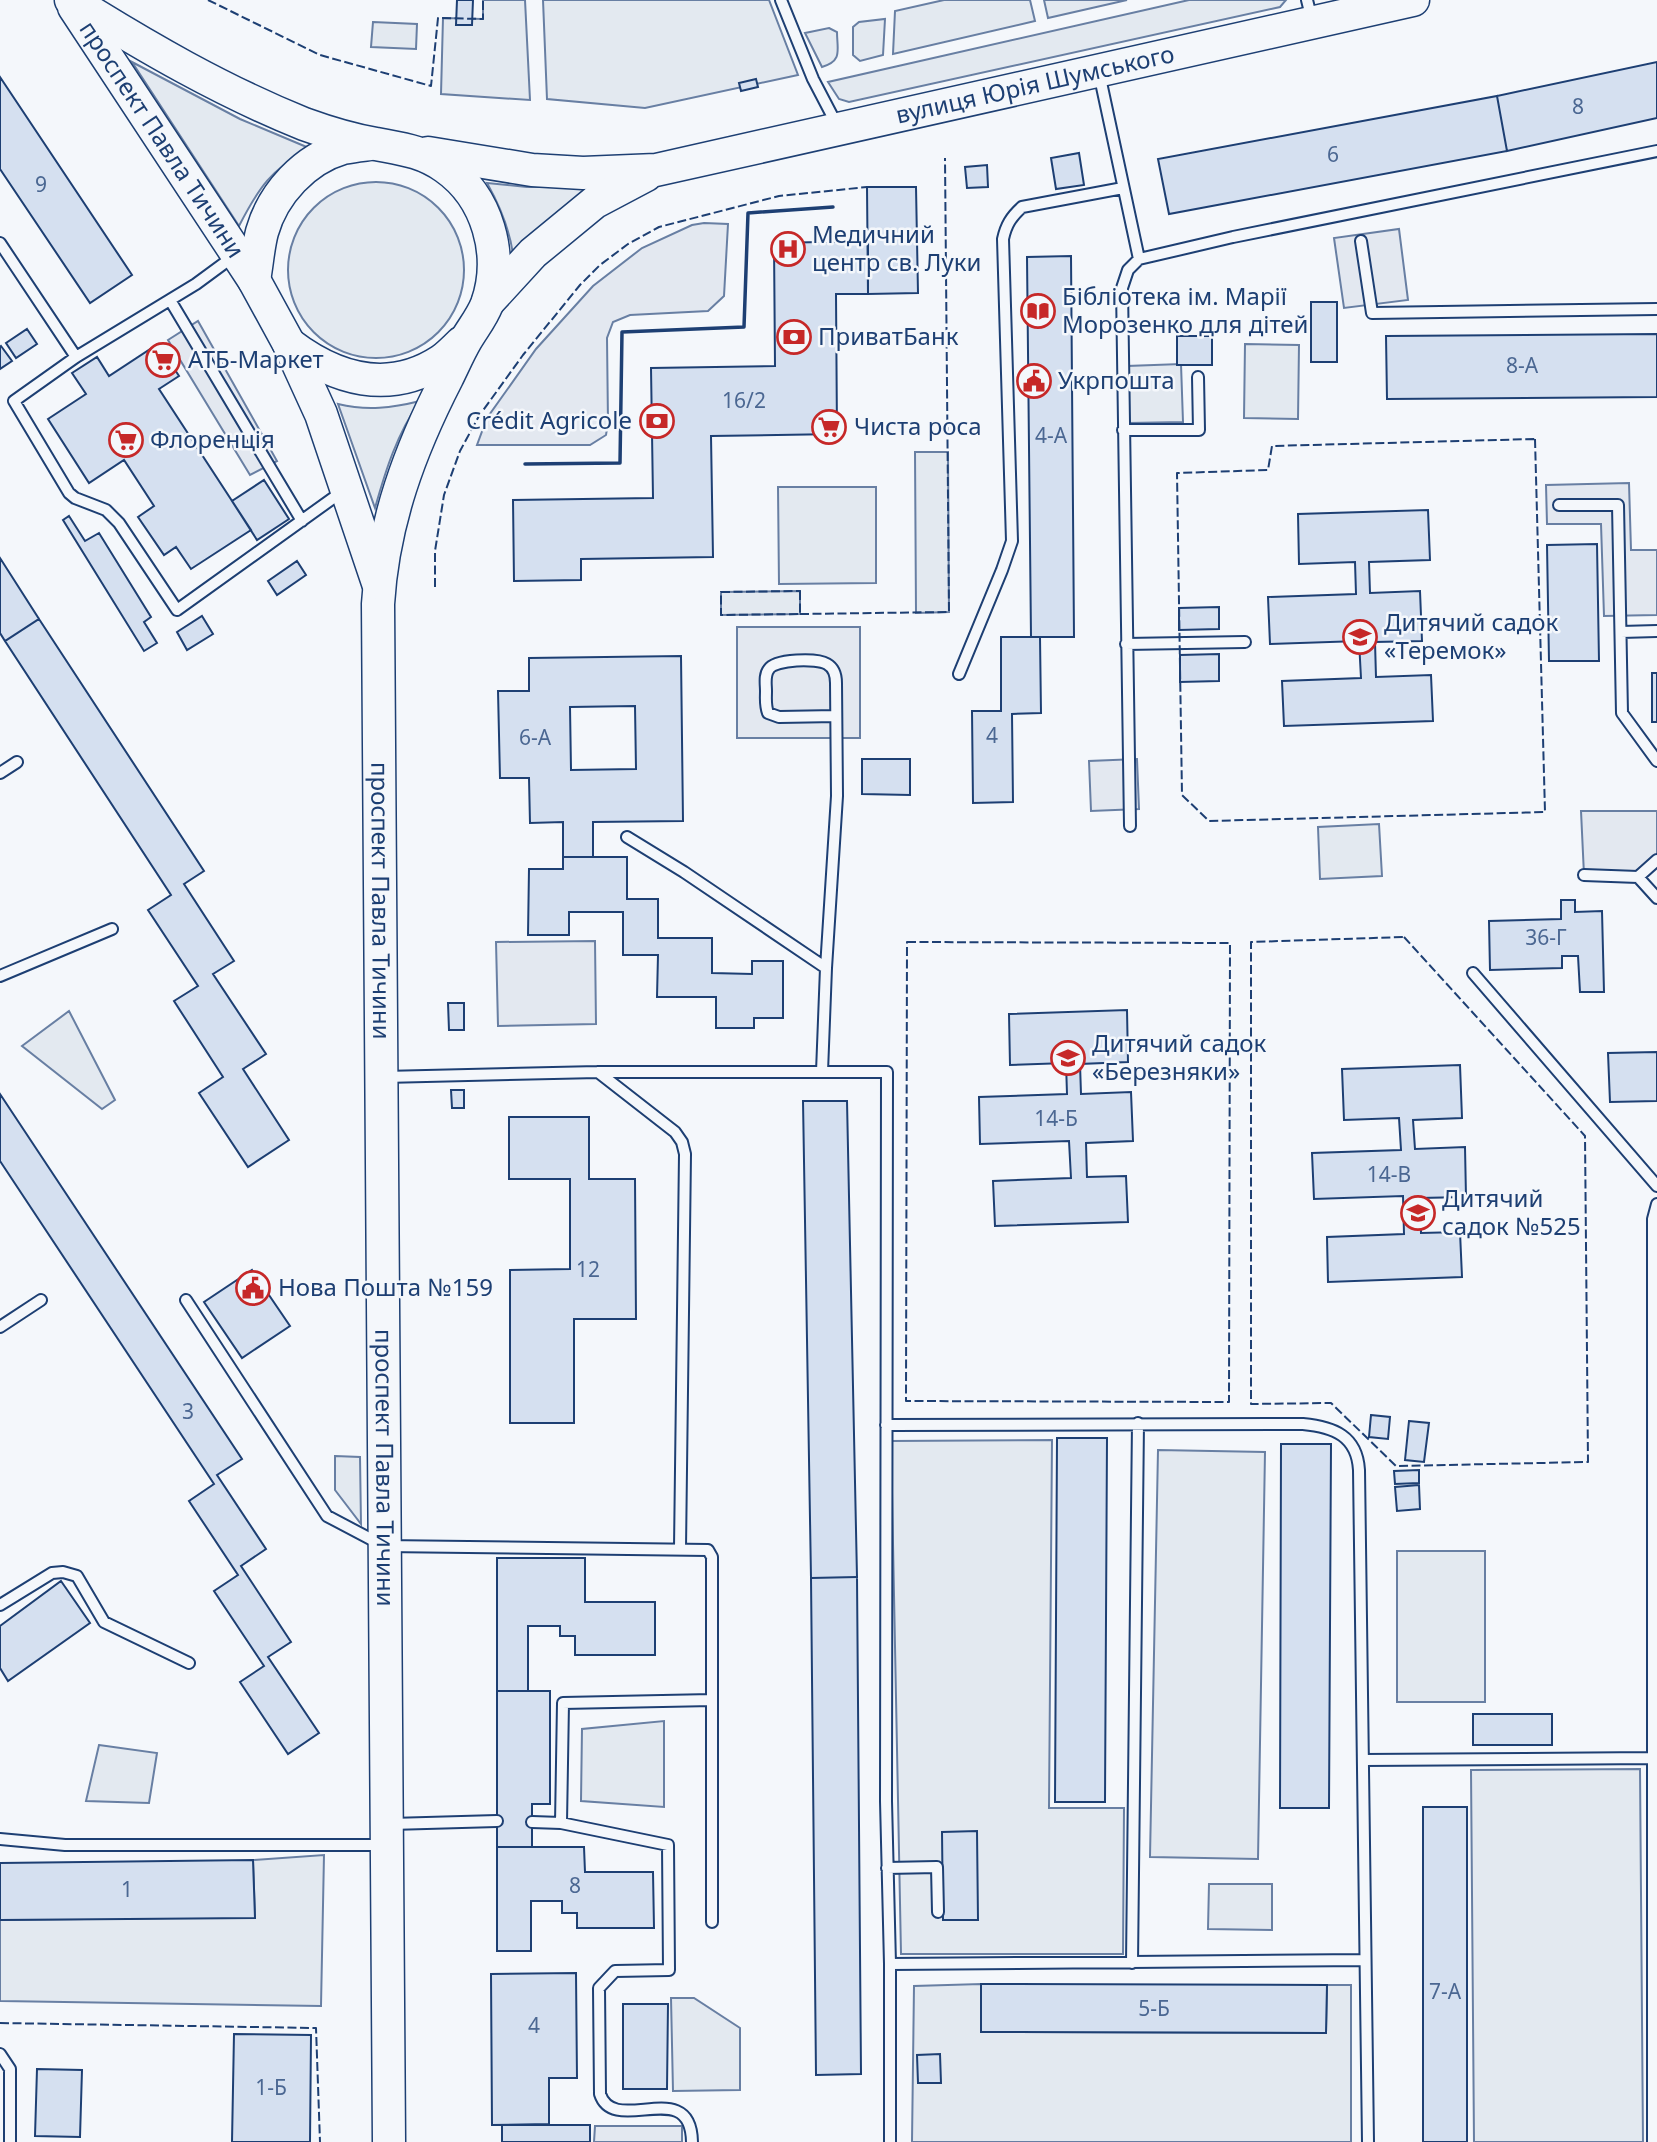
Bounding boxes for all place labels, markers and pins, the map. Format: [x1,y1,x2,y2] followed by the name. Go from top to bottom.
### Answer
[812,217,981,278] place label: Медичний центр св. Луки
[769,230,807,268] hospital icon: Медичний центр св. Луки
[1062,279,1308,340] place label: Бібліотека ім. Марії Морозенко для дітей
[1019,292,1057,330] library icon: Бібліотека ім. Марії Морозенко для дітей
[775,318,813,356] bank icon: ПриватБанк
[818,319,959,352] place label: ПриватБанк
[144,341,182,379] supermarket icon: АТБ-Маркет
[188,342,324,375] place label: АТБ-Маркет
[1015,362,1053,400] public building icon: Укрпошта
[1058,363,1175,396] place label: Укрпошта
[638,402,676,440] bank icon: Crédit Agricole
[466,403,632,436] place label: Crédit Agricole
[810,408,848,446] supermarket icon: Чиста роса
[854,409,982,442] place label: Чиста роса
[107,421,145,459] supermarket icon: Флоренція
[150,422,275,455] place label: Флоренція
[1384,605,1559,666] place label: Дитячий садок «Теремок»
[1341,618,1379,656] school or university icon: Дитячий садок «Теремок»
[1092,1026,1267,1087] place label: Дитячий садок «Березняки»
[1049,1039,1087,1077] school or university icon: Дитячий садок «Березняки»
[1442,1181,1581,1242] place label: Дитячий садок №525
[1399,1194,1437,1232] school or university icon: Дитячий садок №525
[234,1269,272,1307] public building icon: Нова Пошта №159
[278,1270,493,1303] place label: Нова Пошта №159

